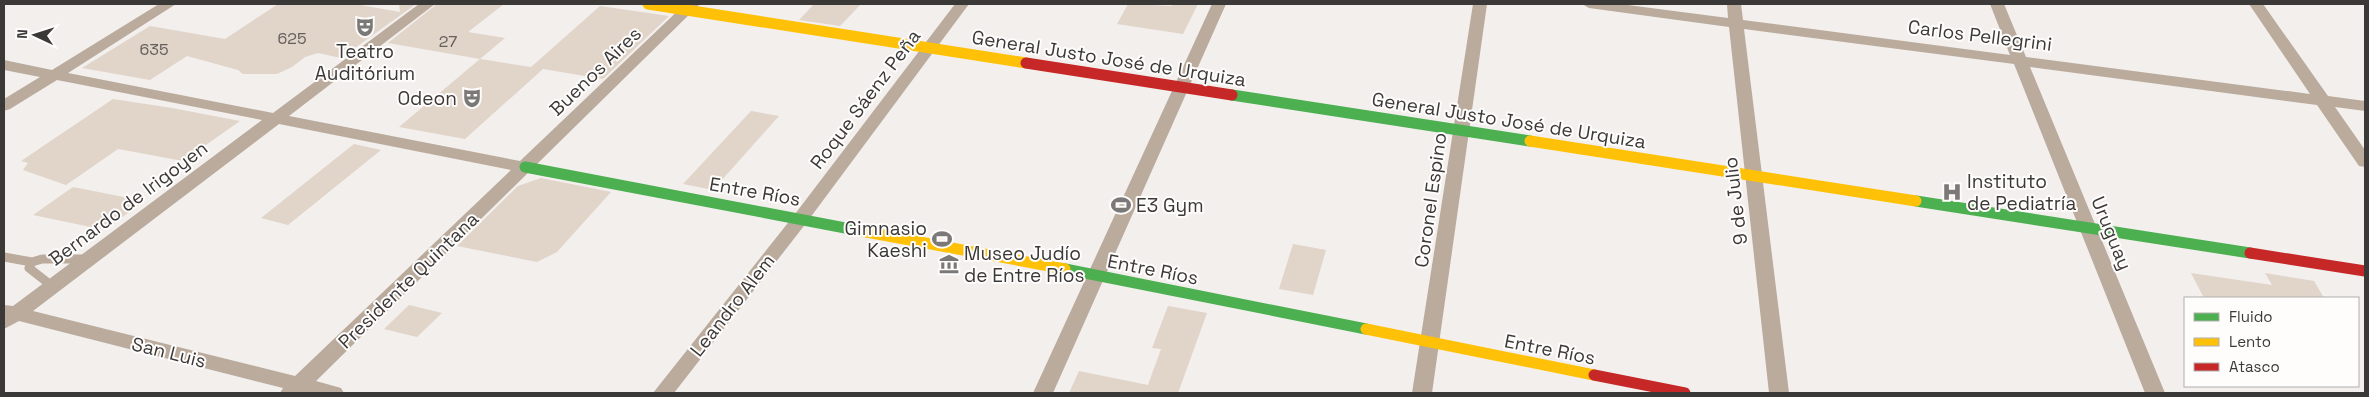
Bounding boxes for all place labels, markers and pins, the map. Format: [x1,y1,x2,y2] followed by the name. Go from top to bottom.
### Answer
[354,16,376,38] theatre icon: Teatro Auditórium
[315,39,415,86] place label: Teatro Auditórium
[397,86,457,111] place label: Odeon
[461,87,483,109] theatre icon: Odeon
[1967,169,2076,216] place label: Instituto de Pediatría
[1941,181,1963,203] hospital icon: Instituto de Pediatría
[1136,193,1204,218] place label: E3 Gym
[1110,194,1132,216] sports icon: E3 Gym
[845,216,927,263] place label: Gimnasio Kaeshi
[931,228,953,250] sports icon: Gimnasio Kaeshi
[964,241,1085,288] place label: Museo Judío de Entre Ríos
[938,253,960,275] museum icon: Museo Judío de Entre Ríos

